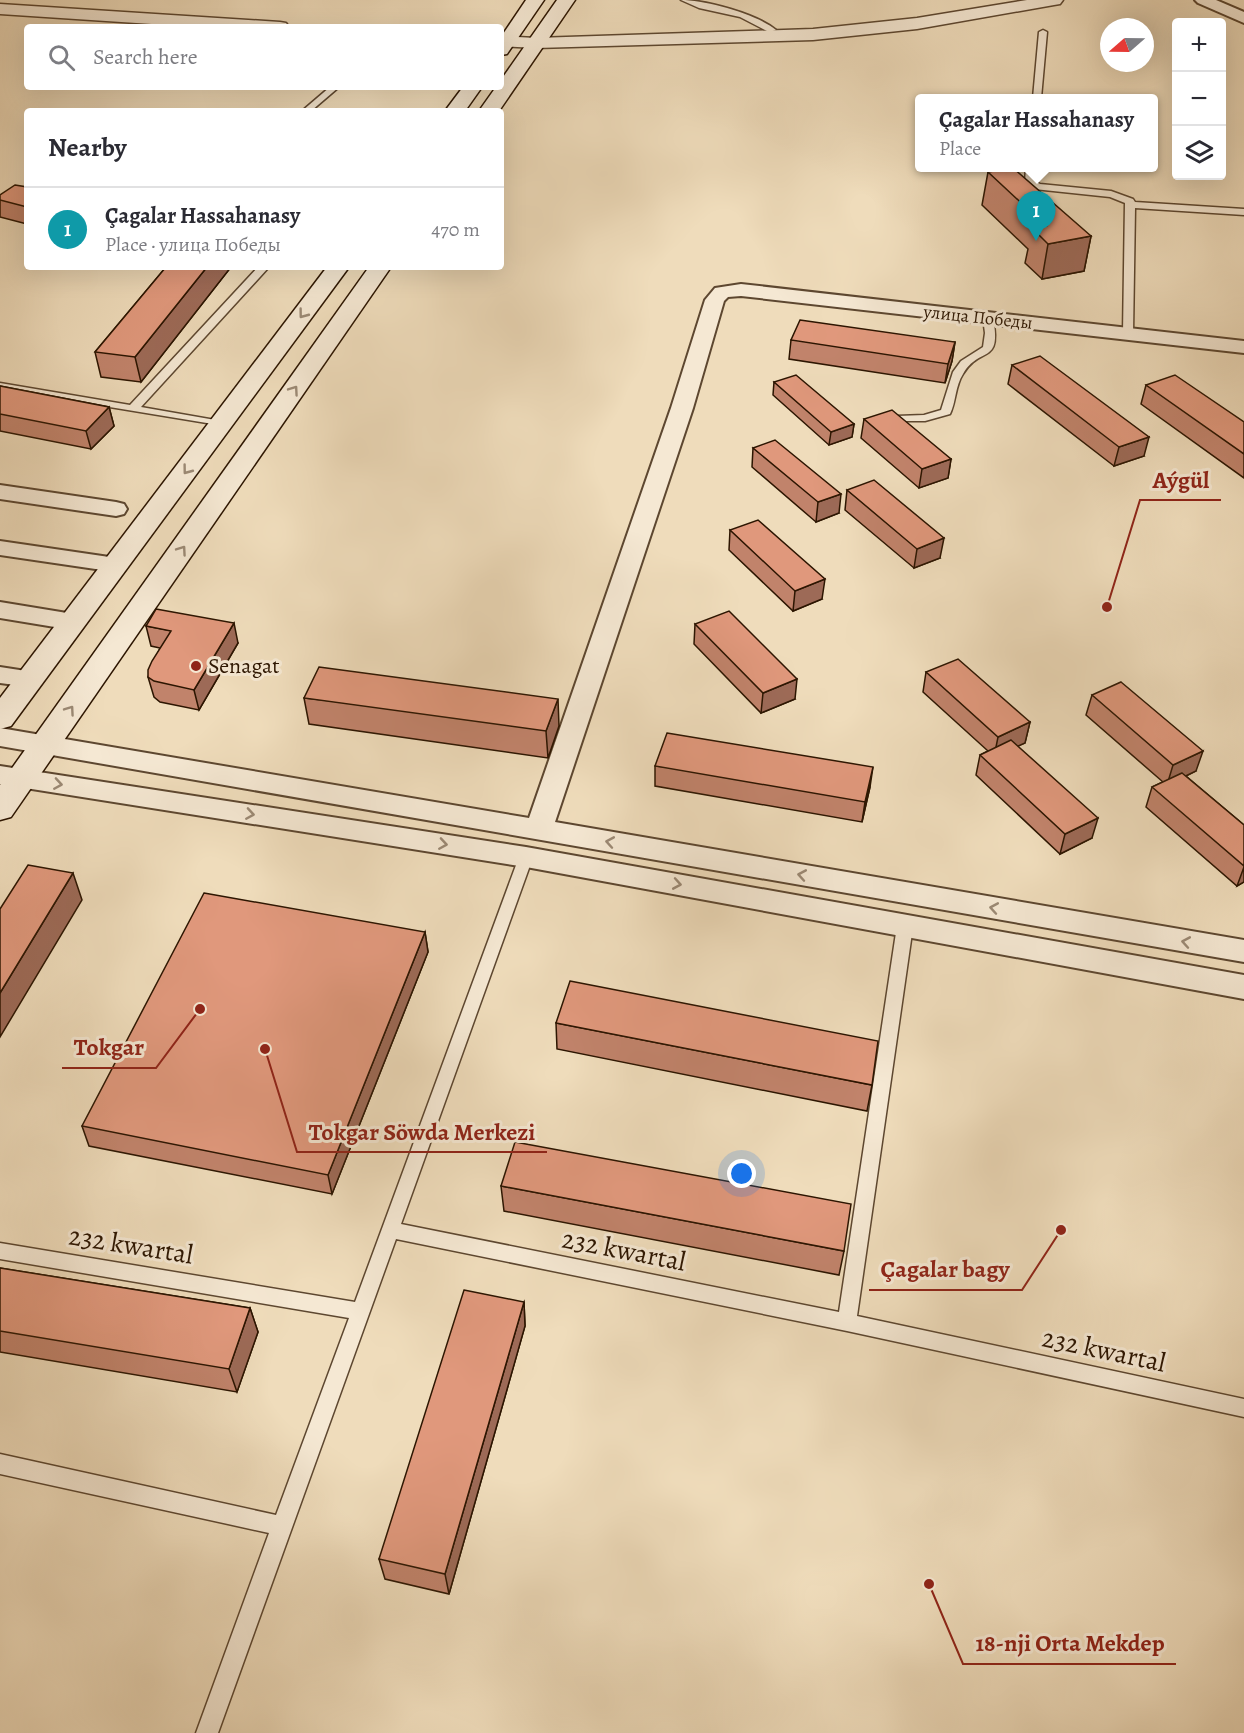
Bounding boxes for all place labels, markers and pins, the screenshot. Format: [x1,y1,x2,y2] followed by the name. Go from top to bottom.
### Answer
[1016,192,1056,241] pin: 1
[1140,458,1221,500] callout: Aýgül
[208,651,280,681] place label: Senagat
[189,659,203,673] marker: Senagat
[62,1026,156,1068] callout: Tokgar
[297,1110,547,1152] callout: Tokgar Söwda Merkezi
[869,1248,1022,1290] callout: Çagalar bagy
[963,1622,1176,1664] callout: 18-nji Orta Mekdep

